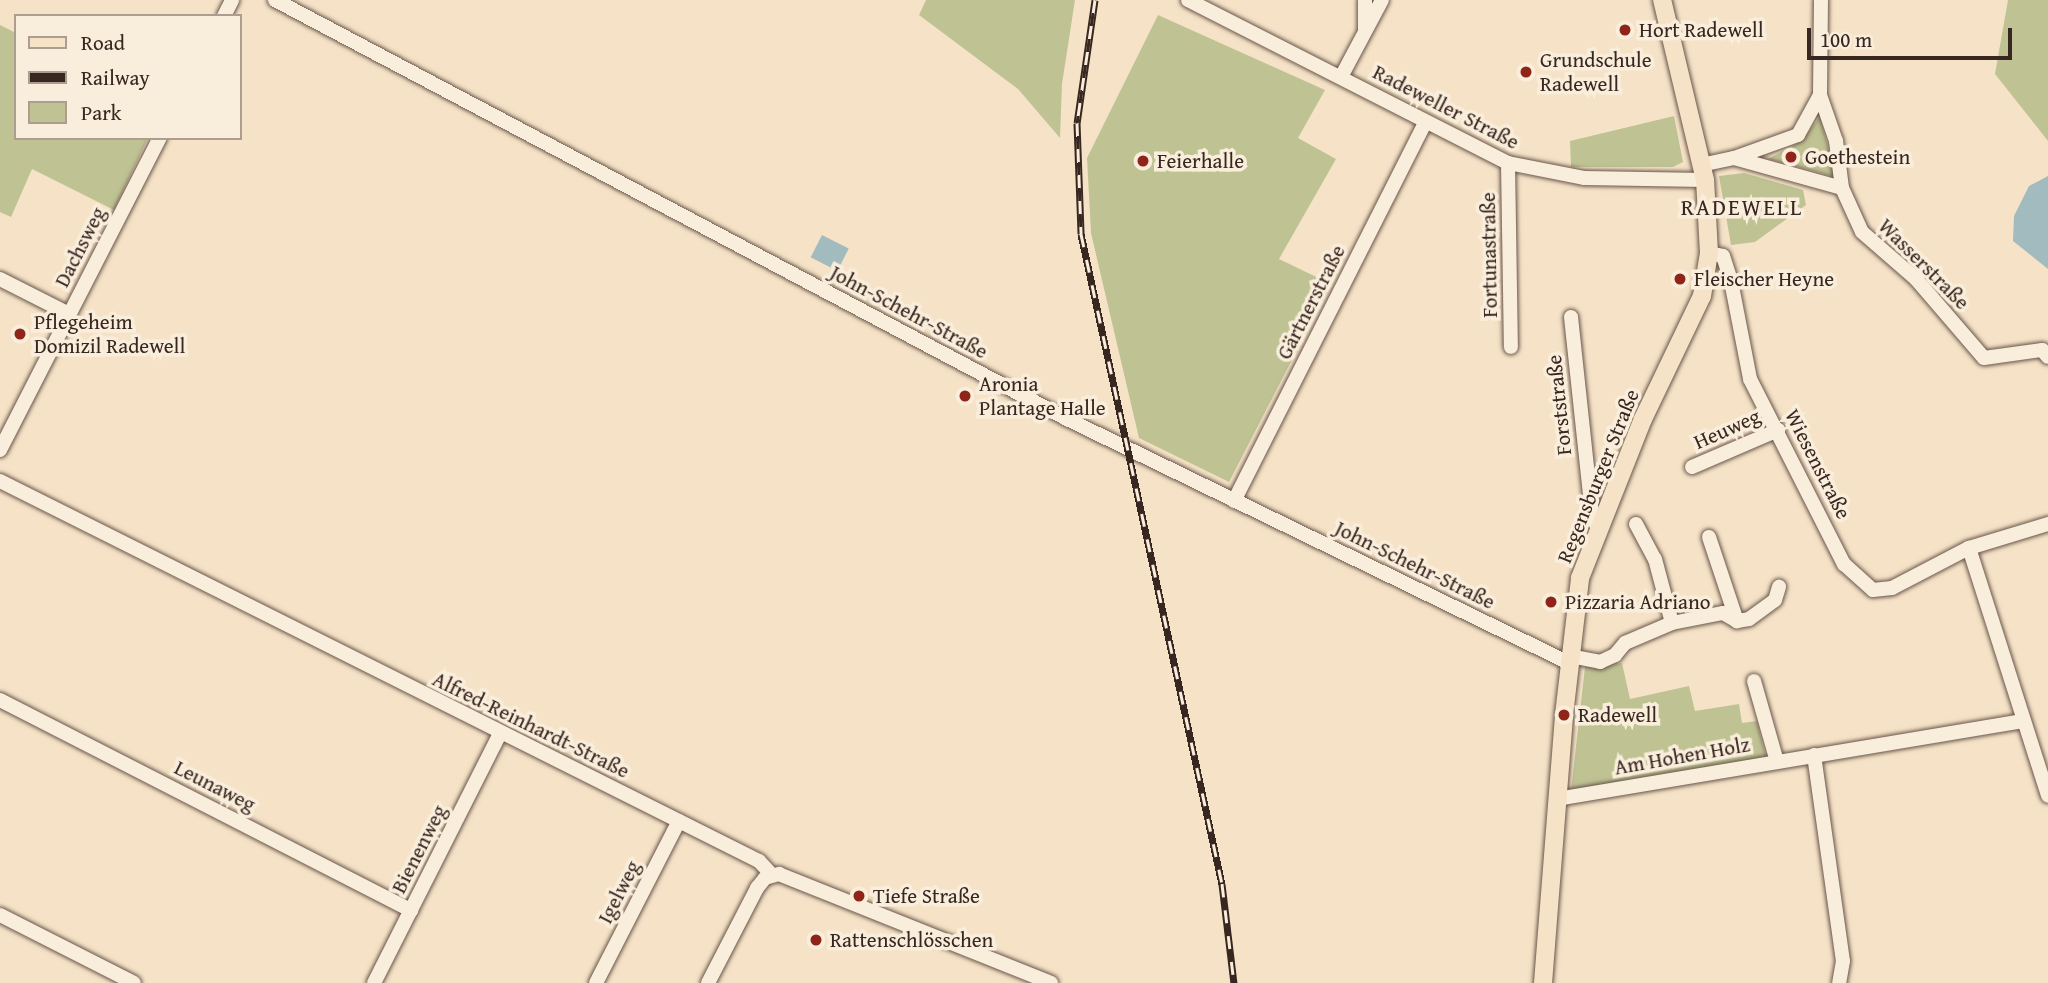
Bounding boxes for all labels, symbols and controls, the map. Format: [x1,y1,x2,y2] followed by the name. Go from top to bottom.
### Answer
[14,14,242,140] legend
[1810,14,2015,58] scale bar
[1639,17,1764,43] place label: Hort Radewell
[1617,22,1633,38] marker: Hort Radewell
[1820,24,1872,55] text: 100 m
[81,27,125,58] text: Road
[1540,47,1652,97] place label: Grundschule Radewell
[1369,59,1523,155] street label: Radeweller Straße
[81,62,150,93] text: Railway
[1518,64,1534,80] marker: Grundschule Radewell
[81,97,122,128] text: Park
[1805,144,1910,170] place label: Goethestein
[1157,148,1244,174] place label: Feierhalle
[1783,149,1799,165] marker: Goethestein
[1135,153,1151,169] marker: Feierhalle
[1475,192,1503,318] street label: Fortunastraße
[1682,193,1802,221] district label: RADEWELL
[49,203,111,291] street label: Dachsweg
[1873,213,1975,315] street label: Wasserstraße
[1271,241,1351,363] street label: Gärtnerstraße
[826,260,992,364] street label: John-Schehr-Straße
[1694,266,1834,292] place label: Fleischer Heyne
[1672,271,1688,287] marker: Fleischer Heyne
[34,309,185,359] place label: Pflegeheim Domizil Radewell
[12,326,28,342] marker: Pflegeheim Domizil Radewell
[1541,354,1577,456] street label: Forststraße
[979,371,1106,421] place label: Aronia Plantage Halle
[1552,385,1644,567] street label: Regensburger Straße
[957,388,973,404] marker: Aronia Plantage Halle
[1690,403,1764,455] street label: Heuweg
[1780,405,1856,523] street label: Wiesenstraße
[1331,515,1499,615] street label: John-Schehr-Straße
[1565,589,1711,615] place label: Pizzaria Adriano
[1543,594,1559,610] marker: Pizzaria Adriano
[428,666,634,784] street label: Alfred-Reinhardt-Straße
[1578,702,1657,728] place label: Radewell
[1556,707,1572,723] marker: Radewell
[1612,732,1752,780] street label: Am Hohen Holz
[170,755,260,817] street label: Leunaweg
[386,801,452,897] street label: Bienenweg
[592,856,646,928] street label: Igelweg
[873,883,980,909] place label: Tiefe Straße
[851,888,867,904] marker: Tiefe Straße
[830,927,993,953] place label: Rattenschlösschen
[808,932,824,948] marker: Rattenschlösschen

